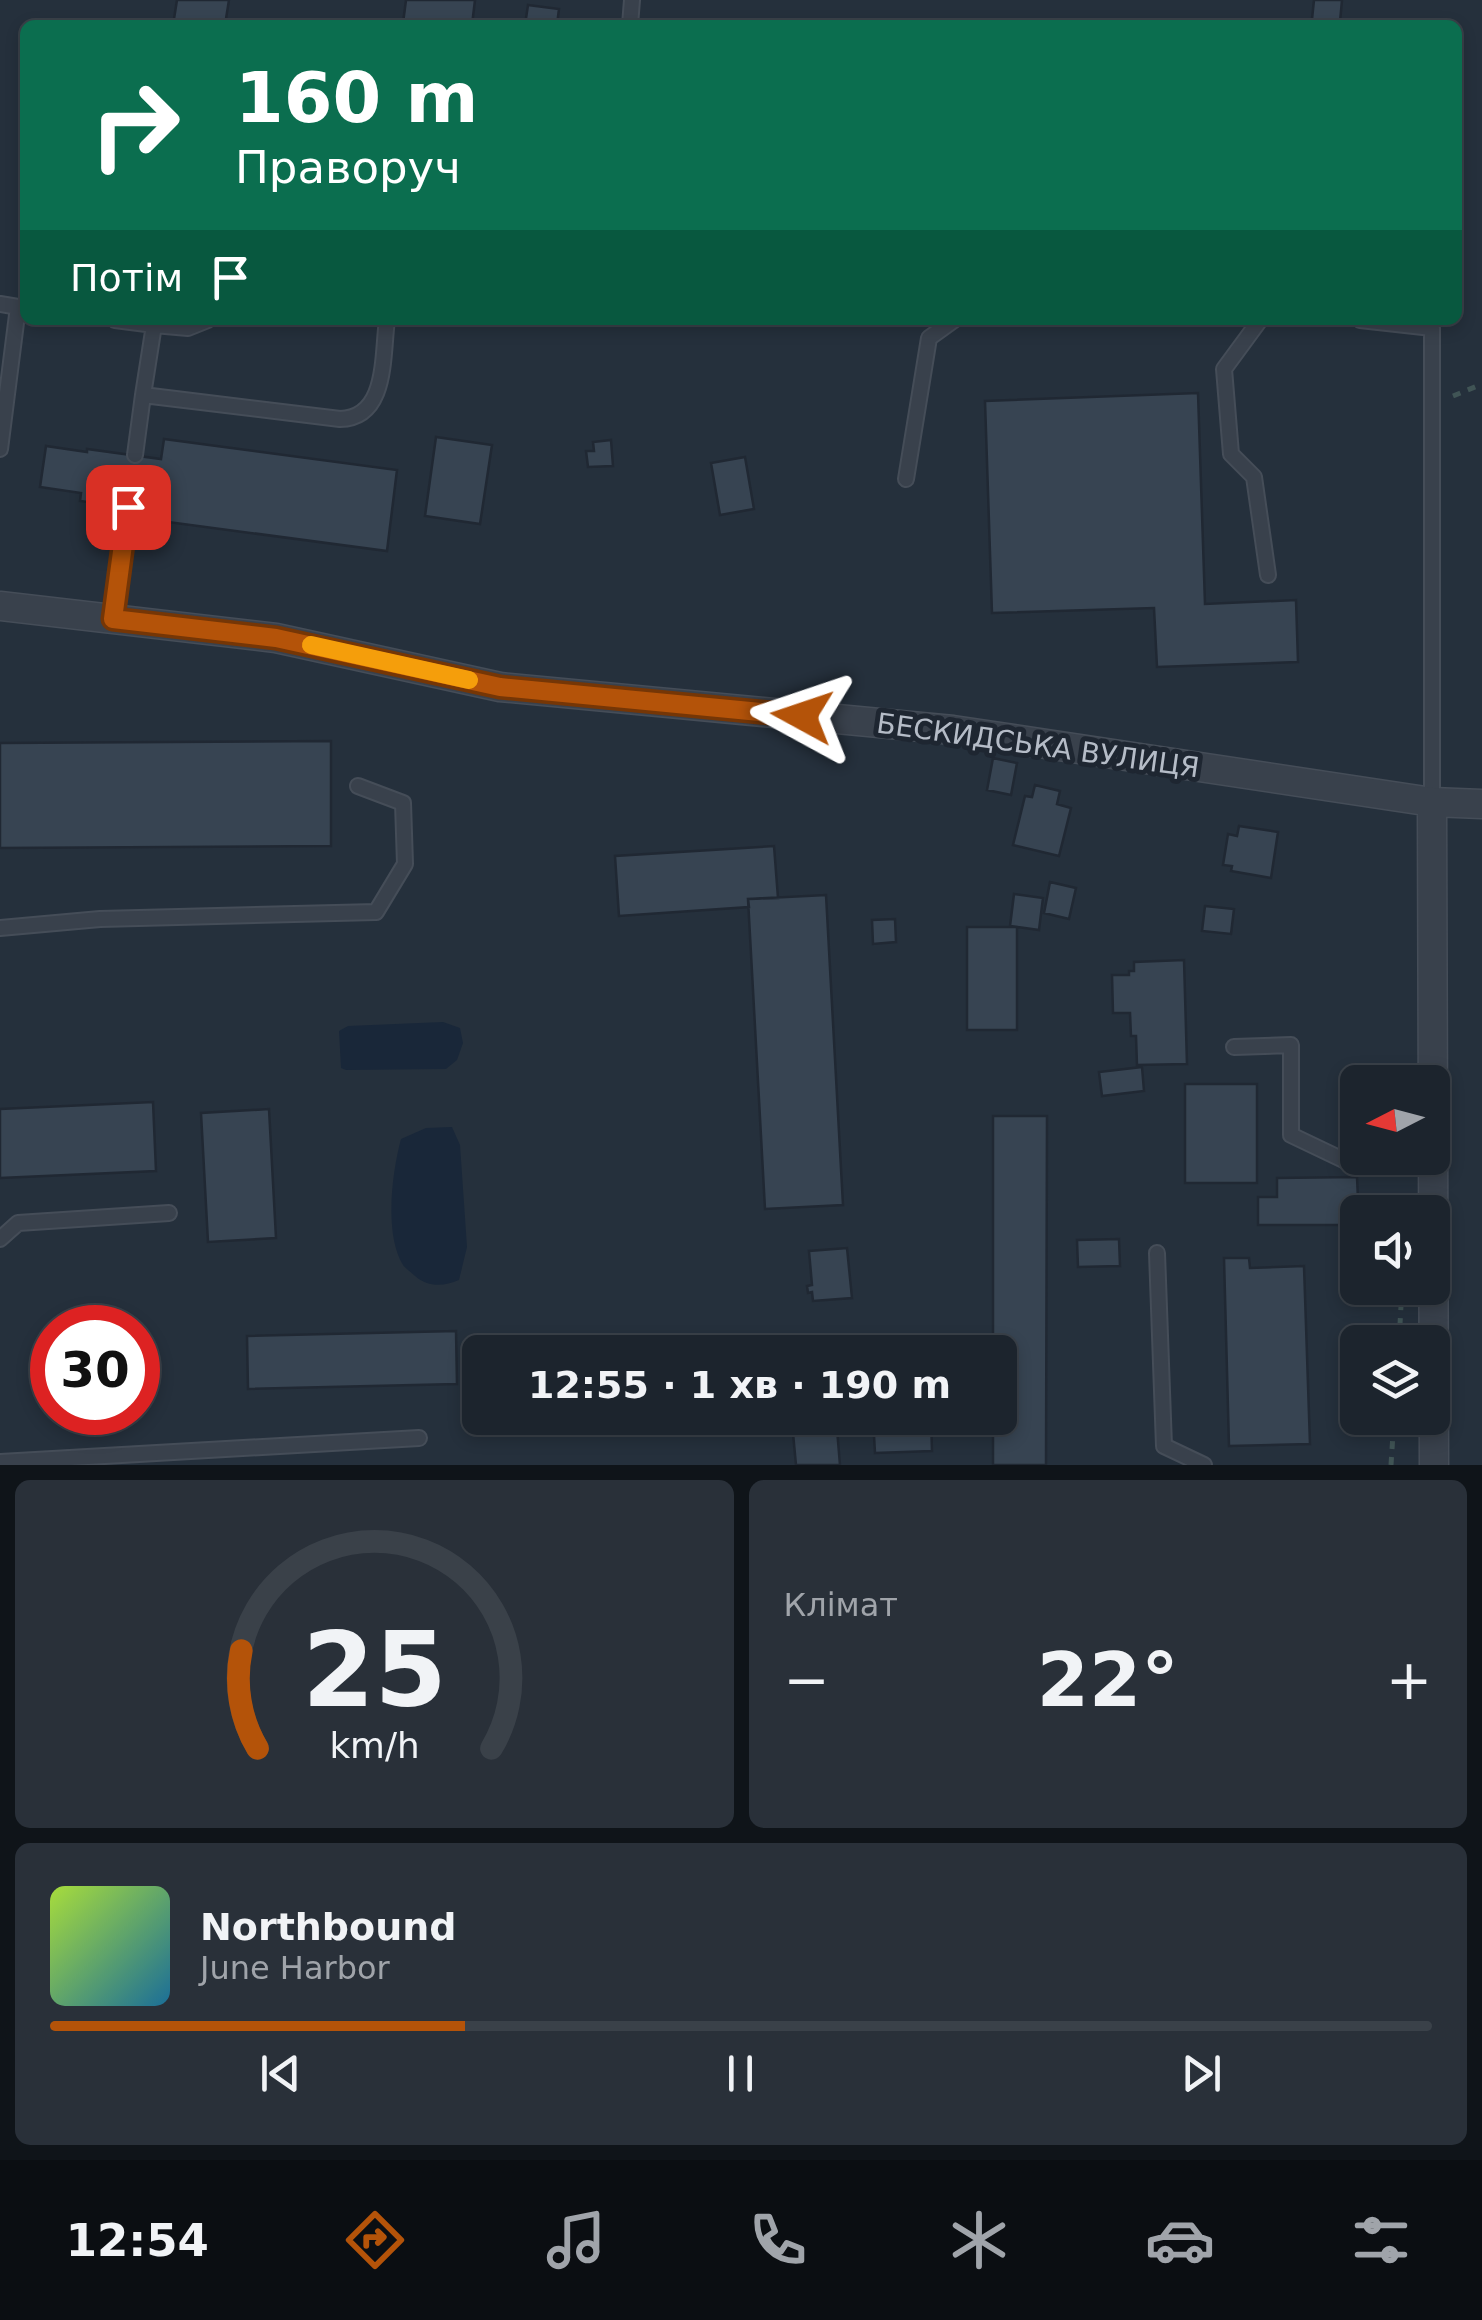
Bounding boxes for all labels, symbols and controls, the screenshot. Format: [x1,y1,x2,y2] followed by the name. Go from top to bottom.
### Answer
[235,57,478,139] text: 160 m
[70,60,200,190] icon: right
[235,141,461,194] text: Праворуч
[203,250,258,305] icon: arrive
[70,256,183,300] text: Потім
[86,465,171,550] pin
[101,480,156,535] icon: arrive
[750,664,854,768] position arrow
[875,707,1201,784] street label: БЕСКИДСЬКА ВУЛИЦЯ
[1340,1065,1450,1175] north arrow
[1340,1065,1450,1435] map controls
[1340,1195,1450,1305] button: sound
[30,1305,160,1435] speed limit sign: 30
[1340,1325,1450,1435] button: layers
[528,1363,951,1407] text: 12:55 · 1 хв · 190 m
[784,1586,898,1624] text: Клімат
[302,1609,447,1731] text: 25
[1037,1636,1179,1724] text: 22°
[784,1648,830,1712] text: −
[1386,1648,1432,1712] text: +
[329,1725,419,1766] text: km/h
[200,1905,456,1949] text: Northbound
[200,1949,390,1987] text: June Harbor
[253,2046,308,2101] icon: previous
[713,2046,768,2101] icon: pause
[1174,2046,1229,2101] icon: next
[340,2205,410,2275] icon: directions
[541,2205,611,2275] icon: music
[743,2205,813,2275] icon: phone
[944,2205,1014,2275] icon: climate
[1145,2205,1215,2275] icon: car
[1346,2205,1416,2275] icon: filters
[66,2214,209,2267] text: 12:54

